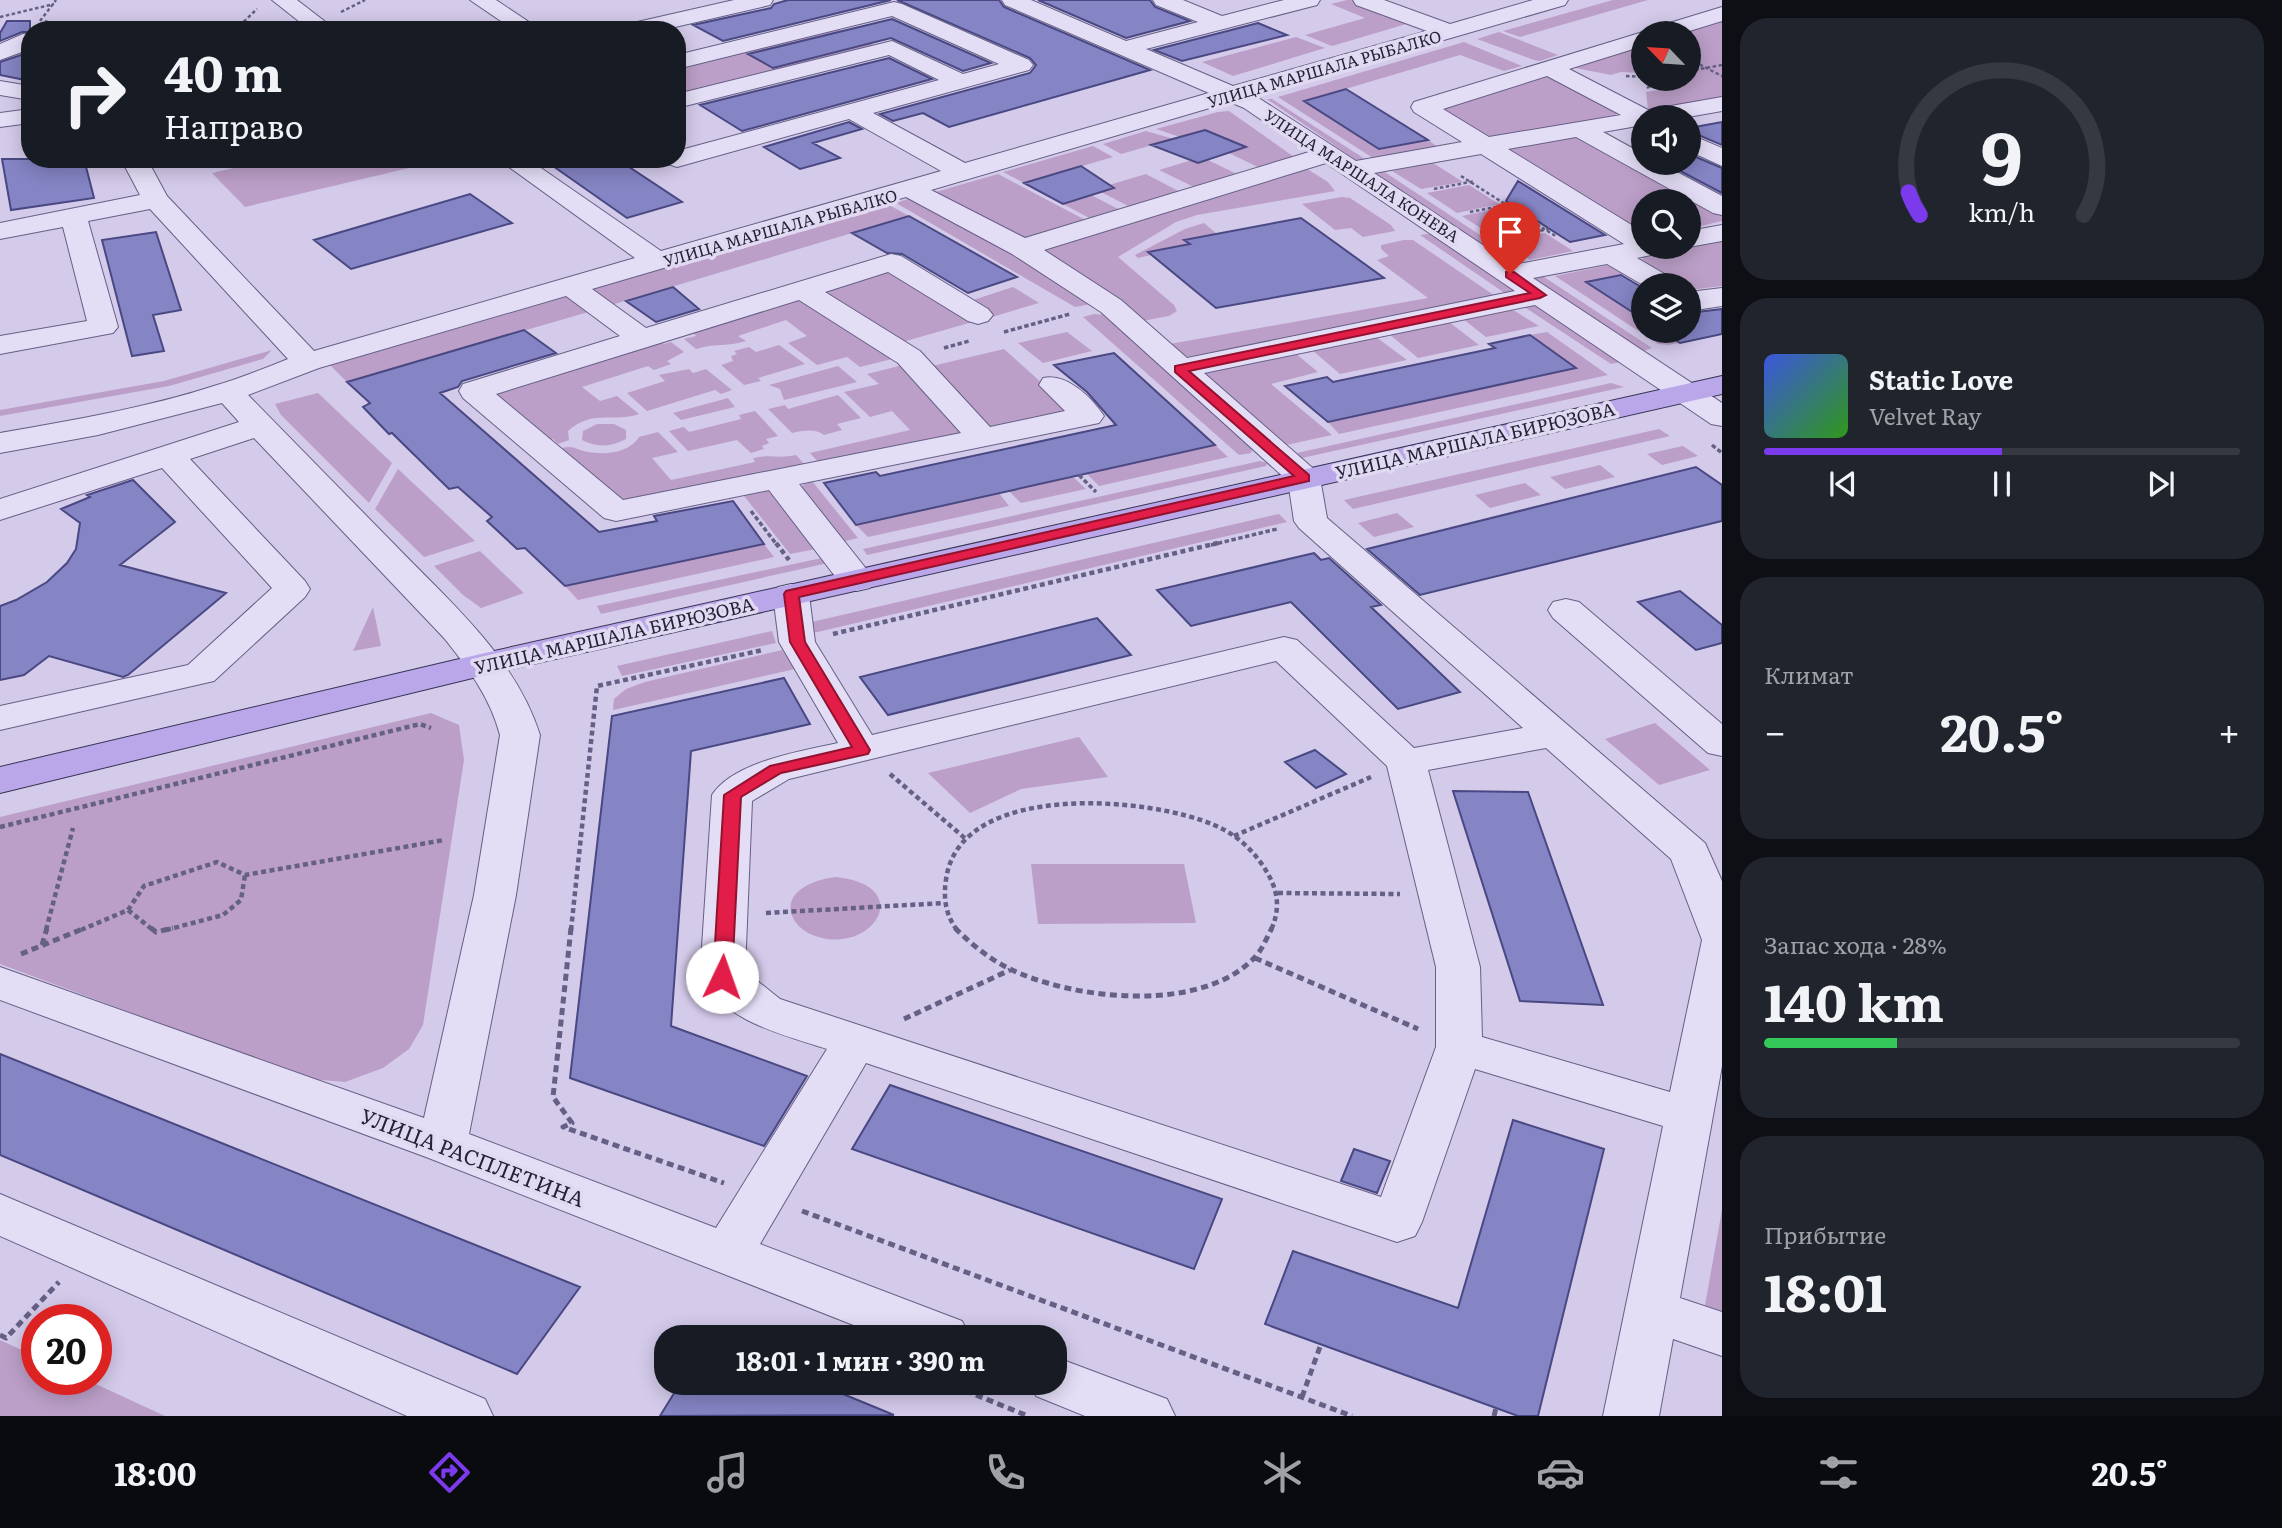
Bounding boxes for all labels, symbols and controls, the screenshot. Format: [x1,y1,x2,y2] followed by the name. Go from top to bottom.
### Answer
[1631,21,1701,91] north arrow
[1631,21,1701,343] map controls
[1204,23,1444,113] street label: УЛИЦА МАРШАЛА РЫБАЛКО
[164,34,282,107] text: 40 m
[49,49,140,140] icon: right
[1981,99,2023,207] text: 9
[164,101,304,149] text: Направо
[1260,103,1465,247] street label: УЛИЦА МАРШАЛА КОНЕВА
[1631,105,1701,175] button: sound
[660,182,900,272] street label: УЛИЦА МАРШАЛА РЫБАЛКО
[1631,189,1701,259] button: search
[1969,193,2035,230] text: km/h
[1480,202,1540,274] pin
[1491,213,1529,251] icon: arrive
[1631,273,1701,343] button: layers
[1869,359,2013,398] text: Static Love
[1333,395,1617,485] street label: УЛИЦА МАРШАЛА БИРЮЗОВА
[1869,398,1981,432] text: Velvet Ray
[1824,465,1862,503] icon: previous
[1983,465,2021,503] icon: pause
[2142,465,2180,503] icon: next
[472,590,756,680] street label: УЛИЦА МАРШАЛА БИРЮЗОВА
[1764,657,1854,691] text: Климат
[1940,691,2064,768] text: 20.5°
[1764,701,1786,758] text: −
[2218,701,2240,758] text: +
[1764,927,1947,961] text: Запас хода · 28%
[685,940,759,1014] position arrow
[1764,961,1944,1038] text: 140 km
[356,1099,590,1213] street label: УЛИЦА РАСПЛЕТИНА
[1764,1217,1886,1251] text: Прибытие
[1764,1251,1887,1328] text: 18:01
[21,1304,112,1395] speed limit sign: 20
[736,1340,985,1379] text: 18:01 · 1 мин · 390 m
[114,1448,196,1496] text: 18:00
[425,1448,474,1497] icon: directions
[703,1448,752,1497] icon: music
[981,1448,1030,1497] icon: phone
[1258,1448,1307,1497] icon: climate
[1536,1448,1585,1497] icon: car
[1814,1448,1863,1497] icon: filters
[2091,1448,2168,1496] text: 20.5°

